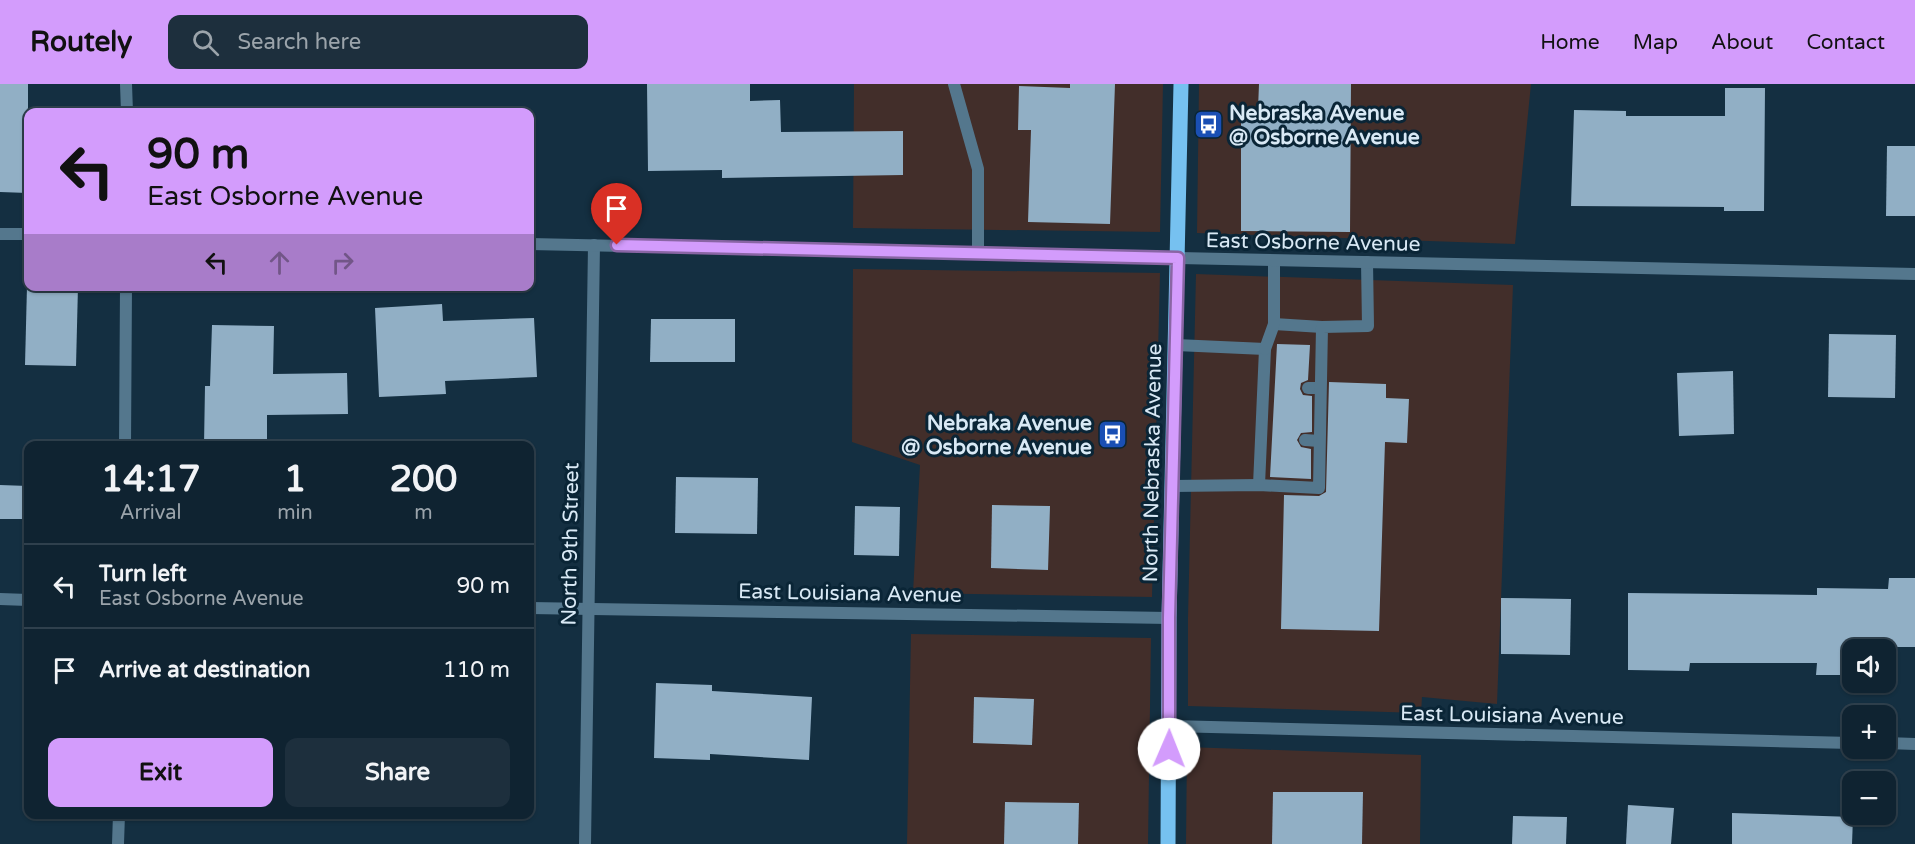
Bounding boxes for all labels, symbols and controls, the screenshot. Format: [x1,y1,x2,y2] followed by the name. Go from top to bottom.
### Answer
[168,15,588,69] search box
[30,25,132,59] text: Routely
[189,26,222,59] icon: search
[237,29,361,55] text: Search here
[1540,30,1600,55] text: Home
[1633,30,1678,55] text: Map
[1711,30,1773,55] text: About
[1806,30,1885,55] text: Contact
[1229,101,1420,150] place label: Nebraska Avenue @ Osborne Avenue
[1192,109,1224,141] bus stop icon: Nebraska Avenue @ Osborne Avenue
[147,129,249,180] text: 90 m
[48,132,126,210] icon: left
[147,180,423,213] text: East Osborne Avenue
[591,183,642,245] pin
[600,192,633,225] icon: arrive
[1205,228,1421,257] street label: East Osborne Avenue
[200,246,233,279] icon: left
[263,246,296,279] icon: ahead
[326,246,359,279] icon: right
[1138,343,1167,583] street label: North Nebraska Avenue
[901,411,1092,460] place label: Nebraka Avenue @ Osborne Avenue
[1097,419,1129,451] bus stop icon: Nebraka Avenue @ Osborne Avenue
[101,458,201,501] text: 14:17
[284,458,306,501] text: 1
[389,458,457,501] text: 200
[557,462,584,626] street label: North 9th Street
[120,501,182,525] text: Arrival
[277,501,313,525] text: min
[414,501,433,525] text: m
[99,561,187,587] text: Turn left
[48,570,81,603] icon: left
[456,573,510,599] text: 90 m
[738,579,962,608] street label: East Louisiana Avenue
[99,587,304,611] text: East Osborne Avenue
[1842,639,1896,825] map controls
[1842,639,1896,693] button: sound
[48,654,81,687] icon: arrive
[99,657,310,683] text: Arrive at destination
[443,657,510,683] text: 110 m
[1400,701,1624,730] street label: East Louisiana Avenue
[1842,705,1896,759] button: +
[1137,717,1201,781] position arrow
[48,738,273,807] button: Exit
[285,738,510,807] button: Share
[1842,771,1896,825] button: −

